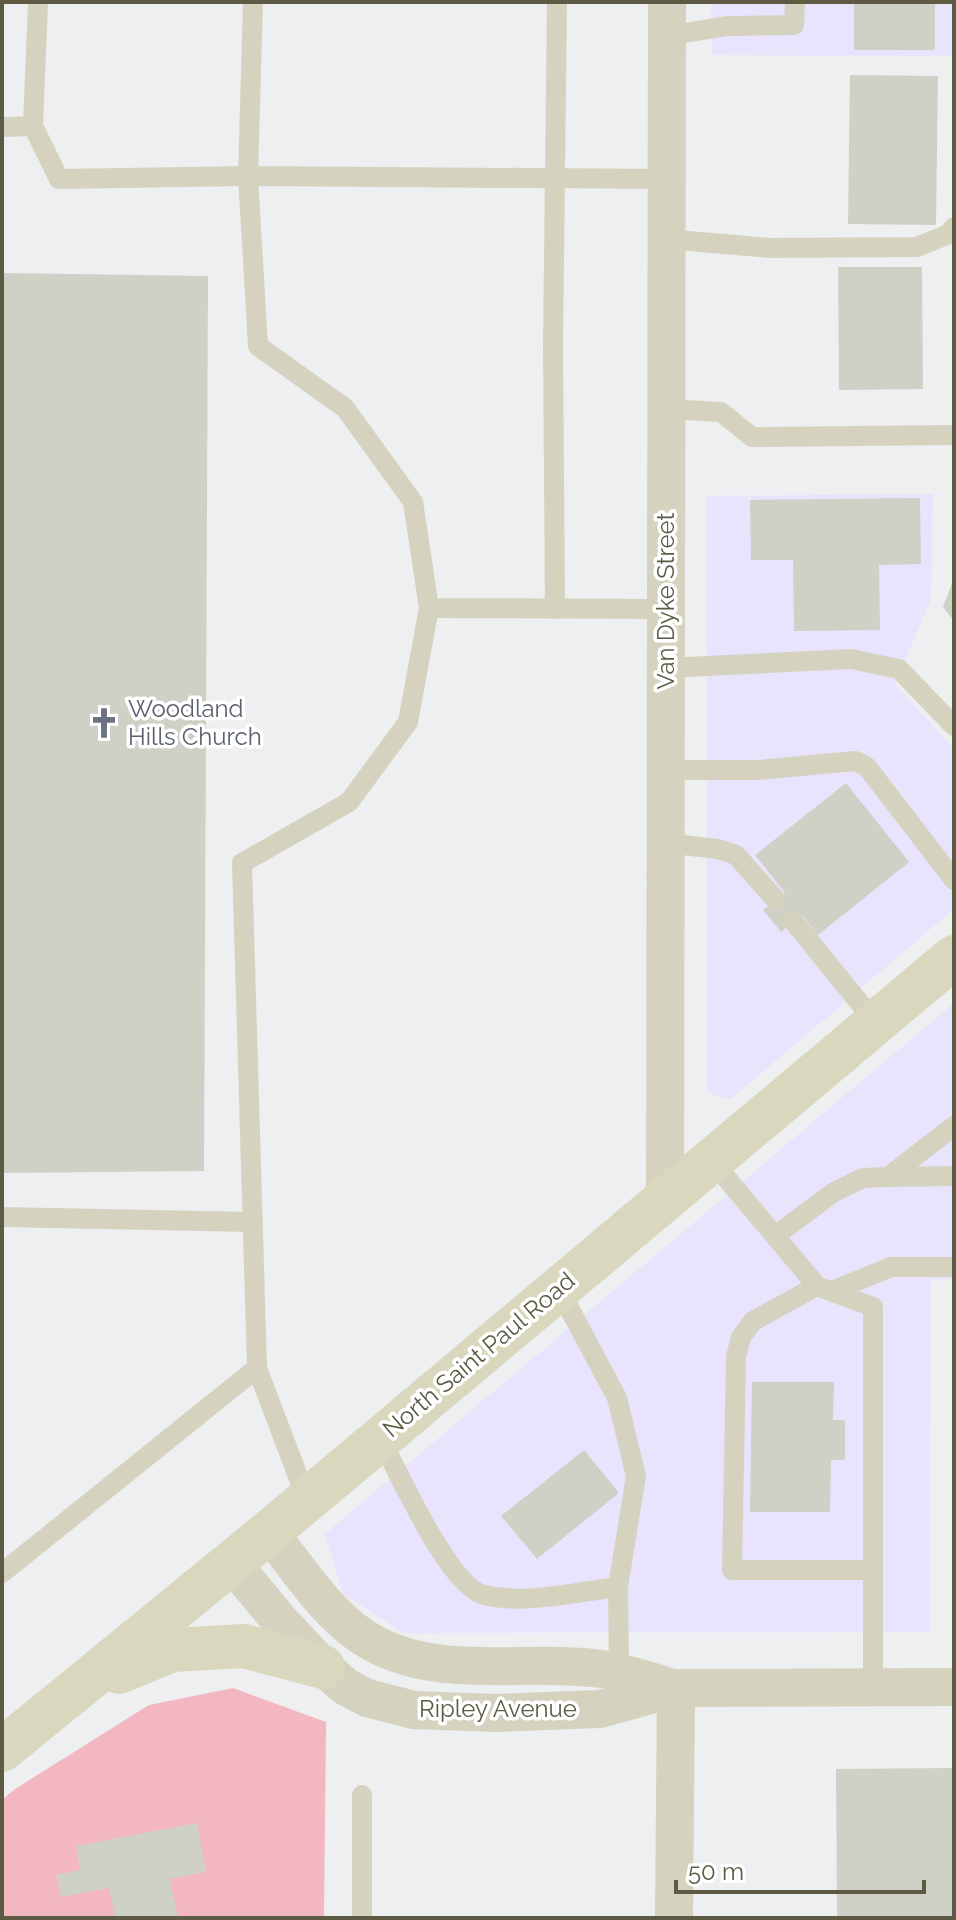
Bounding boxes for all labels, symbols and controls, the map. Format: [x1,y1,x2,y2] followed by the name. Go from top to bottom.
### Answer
[651,512,680,690] street label: Van Dyke Street
[128,694,262,751] place label: Woodland Hills Church
[87,706,121,740] church icon: Woodland Hills Church
[377,1266,581,1443] street label: North Saint Paul Road
[419,1694,577,1723] street label: Ripley Avenue
[676,1844,924,1894] scale bar
[688,1857,744,1886] text: 50 m

